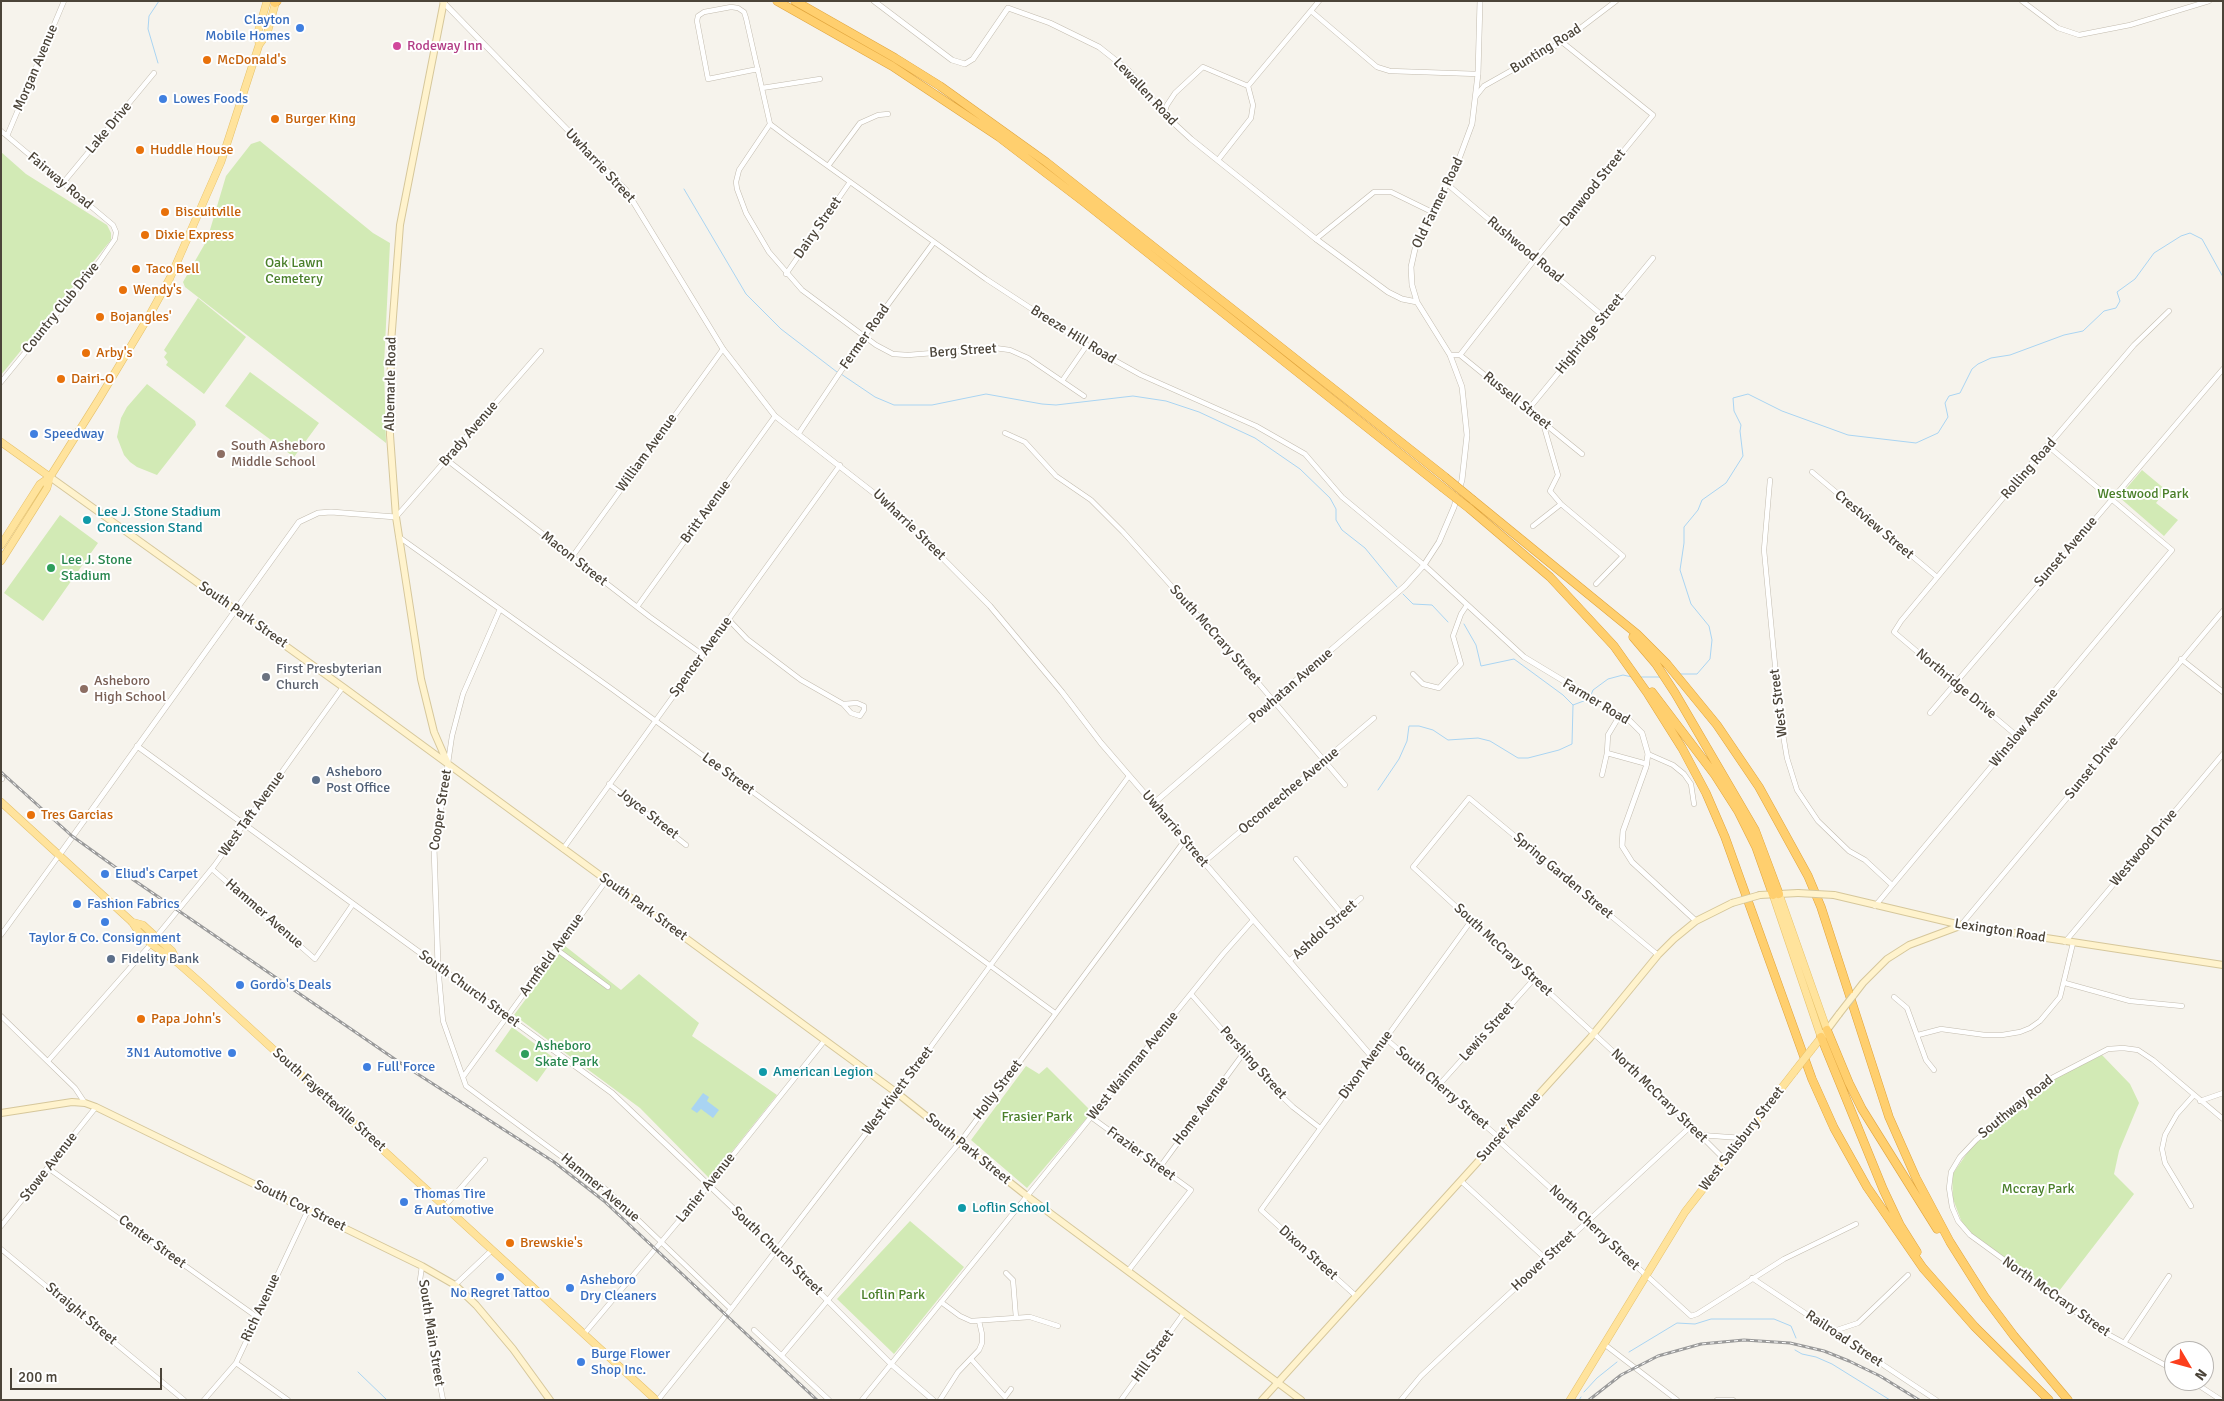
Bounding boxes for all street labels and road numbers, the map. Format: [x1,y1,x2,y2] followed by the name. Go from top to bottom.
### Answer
[1507,21,1585,77] street label: Bunting Road
[10,22,62,114] street label: Morgan Avenue
[1109,55,1181,129] street label: Lewallen Road
[83,99,135,157] street label: Lake Drive
[561,125,639,207] street label: Uwharrie Street
[1557,146,1629,230] street label: Danwood Street
[24,149,96,213] street label: Fairway Road
[1409,155,1467,251] street label: Old Farmer Road
[791,194,845,262] street label: Dairy Street
[1484,213,1566,287] street label: Rushwood Road
[19,259,103,357] street label: Country Club Drive
[1552,290,1628,378] street label: Highridge Street
[836,301,894,373] street label: Fermer Road
[1027,302,1119,368] street label: Breeze Hill Road
[382,337,400,431] street label: Albemarle Road
[929,340,997,362] street label: Berg Street
[1480,368,1554,434] street label: Russell Street
[436,398,502,470] street label: Brady Avenue
[613,411,681,495] street label: William Avenue
[1998,435,2060,503] street label: Rolling Road
[677,477,735,547] street label: Britt Avenue
[869,486,949,564] street label: Uwharrie Street
[1831,487,1917,563] street label: Crestview Street
[2031,513,2101,591] street label: Sunset Avenue
[538,528,610,590] street label: Macon Street
[195,578,291,652] street label: South Park Street
[1166,582,1264,688] street label: South McCrary Street
[666,613,736,701] street label: Spencer Avenue
[1246,645,1336,727] street label: Powhatan Avenue
[1912,645,2000,723] street label: Northridge Drive
[1766,668,1792,738] street label: West Street
[1559,675,1633,729] street label: Farmer Road
[1986,685,2062,771] street label: Winslow Avenue
[2062,733,2122,803] street label: Sunset Drive
[1235,744,1343,838] street label: Occoneechee Avenue
[699,749,757,799] street label: Lee Street
[215,768,289,860] street label: West Taft Avenue
[426,768,456,852] street label: Cooper Street
[614,785,682,843] street label: Joyce Street
[1138,787,1212,871] street label: Uwharrie Street
[2107,806,2181,890] street label: Westwood Drive
[1510,829,1616,923] street label: Spring Garden Street
[596,869,690,945] street label: South Park Street
[222,876,306,952] street label: Hammer Avenue
[1289,897,1361,963] street label: Ashdol Street
[1450,900,1556,1000] street label: South McCrary Street
[516,910,588,1000] street label: Armfield Avenue
[1953,916,2047,946] street label: Lexington Road
[415,947,523,1031] street label: South Church Street
[1456,999,1518,1065] street label: Lewis Street
[1084,1008,1182,1124] street label: West Wainman Avenue
[1216,1023,1290,1103] street label: Pershing Street
[1335,1027,1397,1103] street label: Dixon Avenue
[859,1043,937,1139] street label: West Kivett Street
[1392,1043,1492,1133] street label: South Cherry Street
[269,1045,389,1155] street label: South Fayetteville Street
[1607,1046,1711,1146] street label: North McCrary Street
[970,1057,1026,1123] street label: Holly Street
[1975,1072,2057,1142] street label: Southway Road
[1170,1073,1232,1149] street label: Home Avenue
[1696,1083,1788,1195] street label: West Salisbury Street
[1473,1089,1545,1165] street label: Sunset Avenue
[922,1110,1014,1188] street label: South Park Street
[1103,1123,1179,1185] street label: Frazier Street
[17,1129,81,1205] street label: Stowe Avenue
[557,1150,643,1226] street label: Hammer Avenue
[673,1150,739,1226] street label: Lanier Avenue
[252,1177,348,1235] street label: South Cox Street
[1545,1182,1643,1274] street label: North Cherry Street
[728,1203,826,1299] street label: South Church Street
[115,1212,189,1272] street label: Center Street
[1275,1222,1341,1284] street label: Dixon Street
[1508,1227,1580,1295] street label: Hoover Street
[1999,1253,2113,1341] street label: North McCrary Street
[238,1271,284,1345] street label: Rich Avenue
[414,1278,448,1388] street label: South Main Street
[42,1279,120,1349] street label: Straight Street
[1802,1307,1886,1371] street label: Railroad Street
[1128,1326,1178,1386] street label: Hill Street

